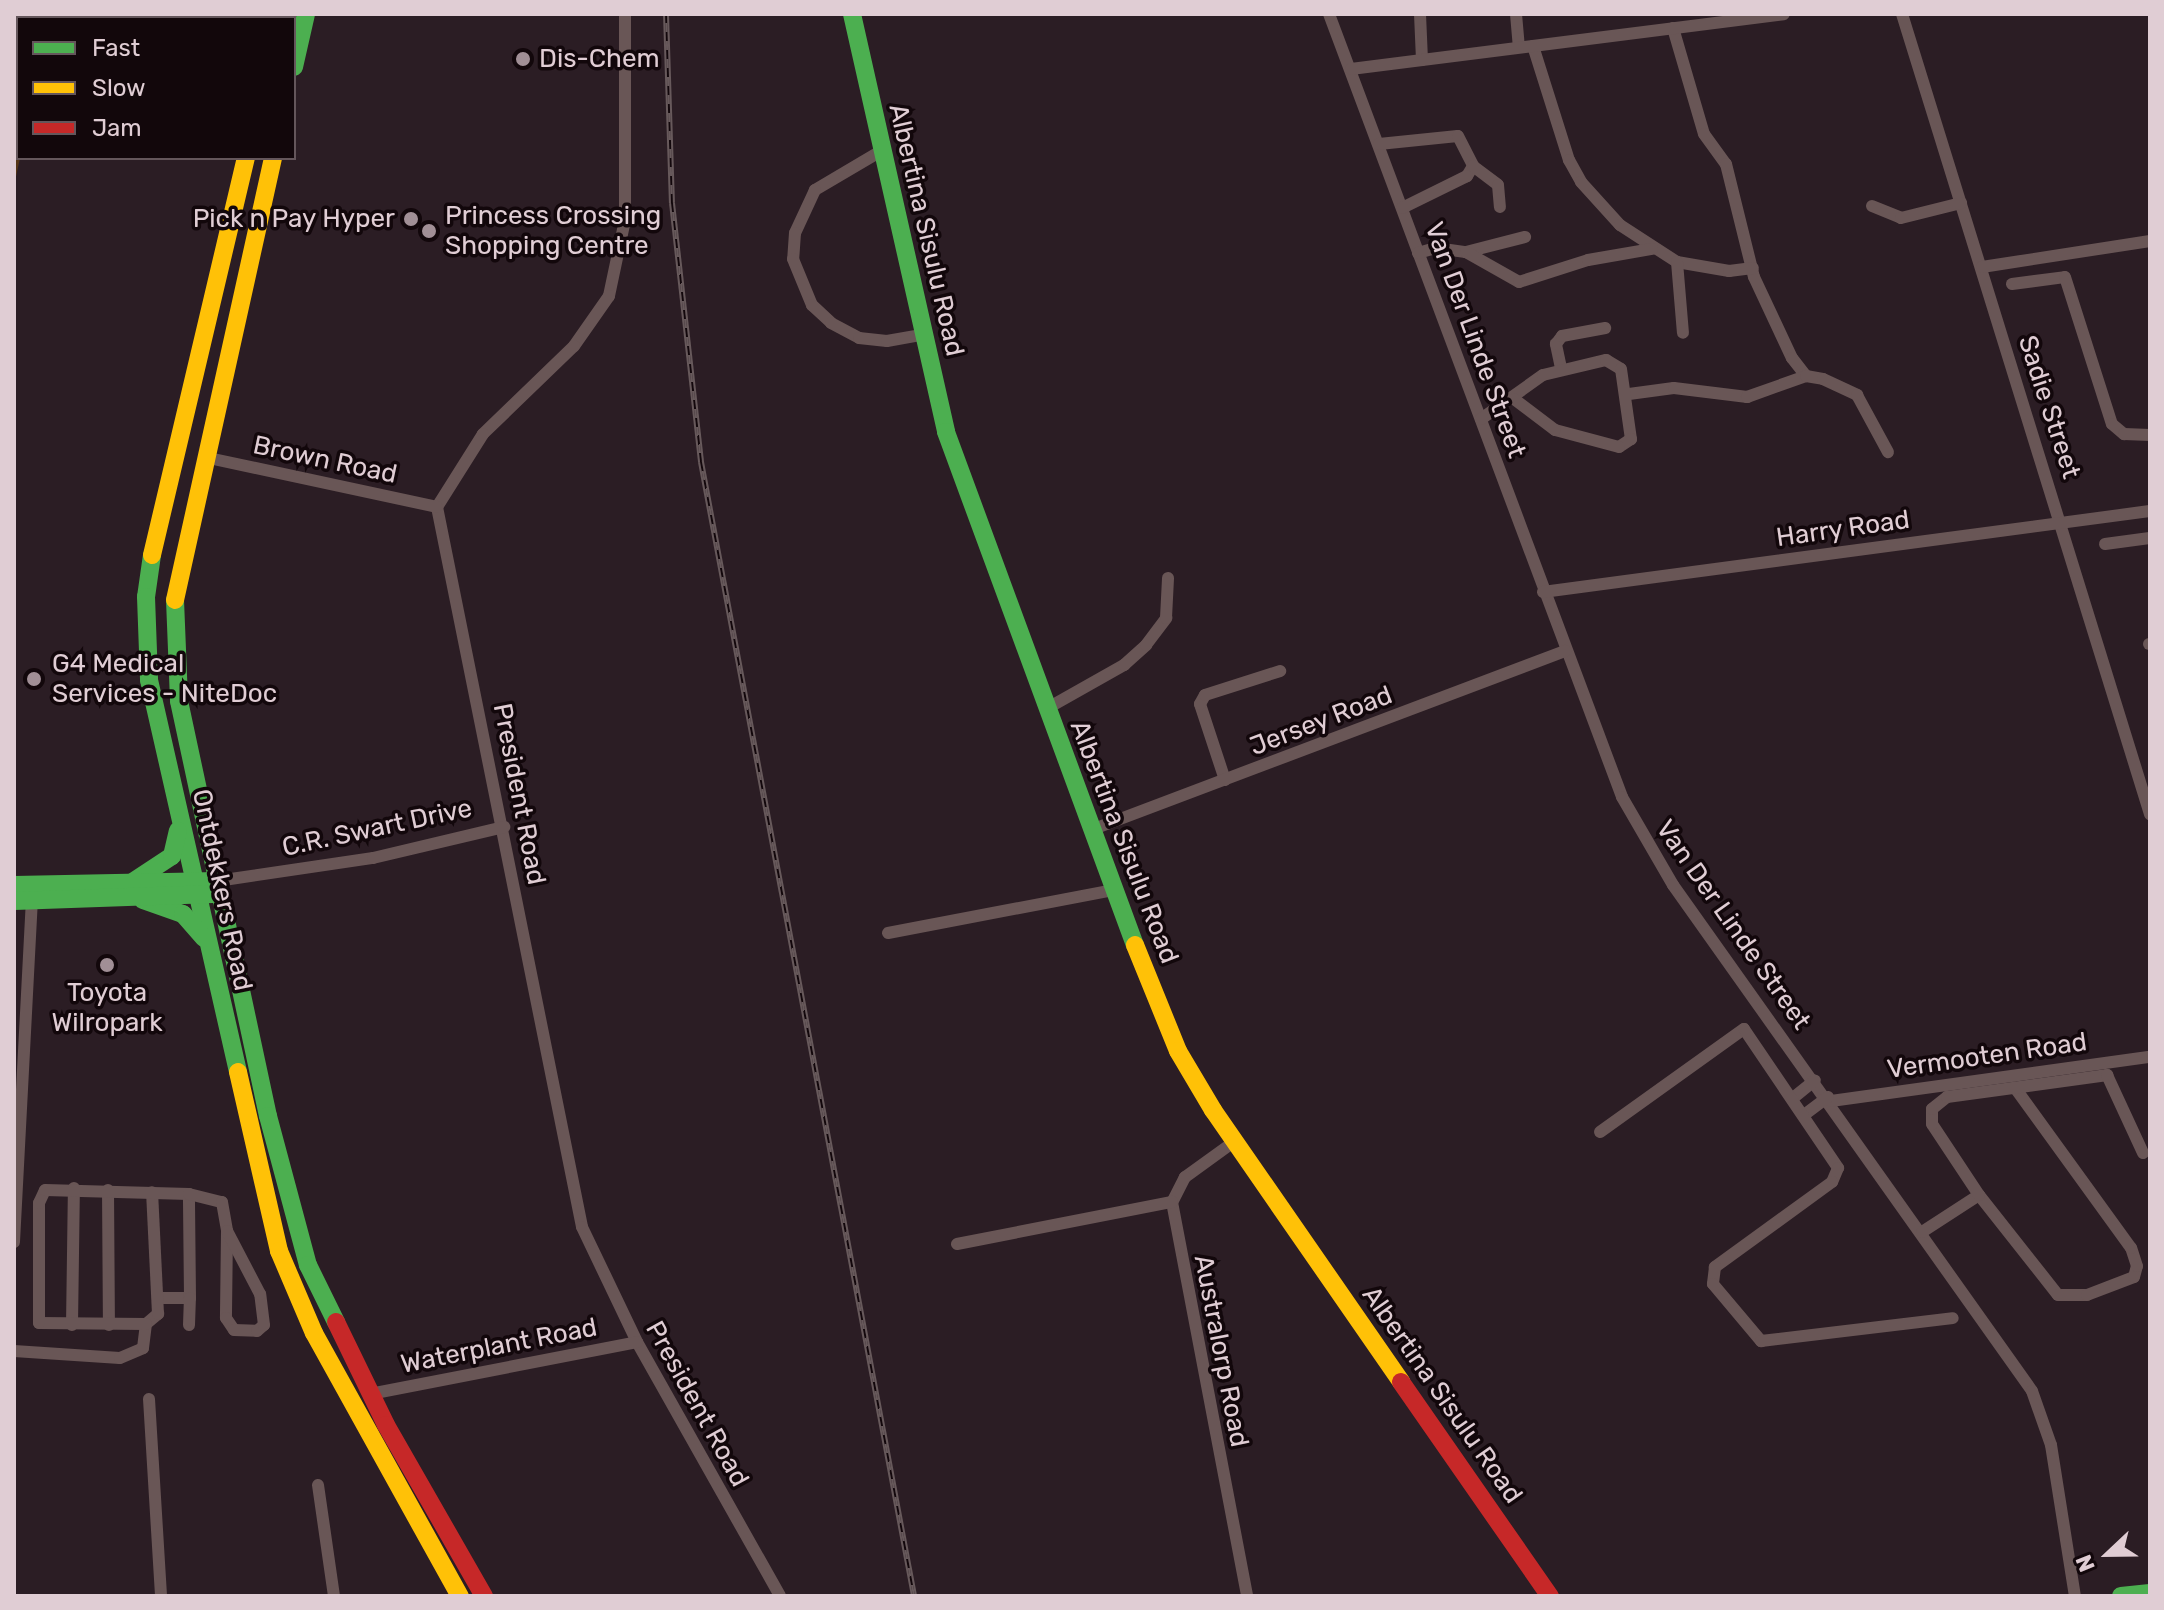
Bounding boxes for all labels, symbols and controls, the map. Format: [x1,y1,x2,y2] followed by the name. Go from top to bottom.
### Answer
[16,16,296,160] legend
[92,34,140,62] text: Fast
[539,43,660,75] place label: Dis-Chem
[514,50,532,68] marker: Dis-Chem
[92,74,145,102] text: Slow
[882,101,970,359] street label: Albertina Sisulu Road
[92,114,142,142] text: Jam
[445,200,661,262] place label: Princess Crossing Shopping Centre
[192,203,395,235] place label: Pick n Pay Hyper
[402,210,420,228] marker: Pick n Pay Hyper
[1418,218,1532,462] street label: Van Der Linde Street
[420,222,438,240] marker: Princess Crossing Shopping Centre
[2011,332,2087,482] street label: Sadie Street
[250,430,400,490] street label: Brown Road
[1774,504,1912,554] street label: Harry Road
[52,648,277,710] place label: G4 Medical Services - NiteDoc
[23,668,45,690] marker: G4 Medical Services - NiteDoc
[1245,679,1397,763] street label: Jersey Road
[486,701,552,887] street label: President Road
[1063,716,1185,968] street label: Albertina Sisulu Road
[185,786,259,994] street label: Ontdekkers Road
[279,793,475,863] street label: C.R. Swart Drive
[1649,814,1817,1036] street label: Van Der Linde Street
[98,956,116,974] marker: Toyota Wilropark
[51,977,163,1038] place label: Toyota Wilropark
[1885,1027,2089,1085] street label: Vermooten Road
[1187,1252,1255,1450] street label: Australorp Road
[1355,1280,1529,1510] street label: Albertina Sisulu Road
[398,1312,600,1380] street label: Waterplant Road
[639,1316,755,1492] street label: President Road
[2068,1514,2148,1594] north arrow
[2070,1551,2101,1576] text: N

